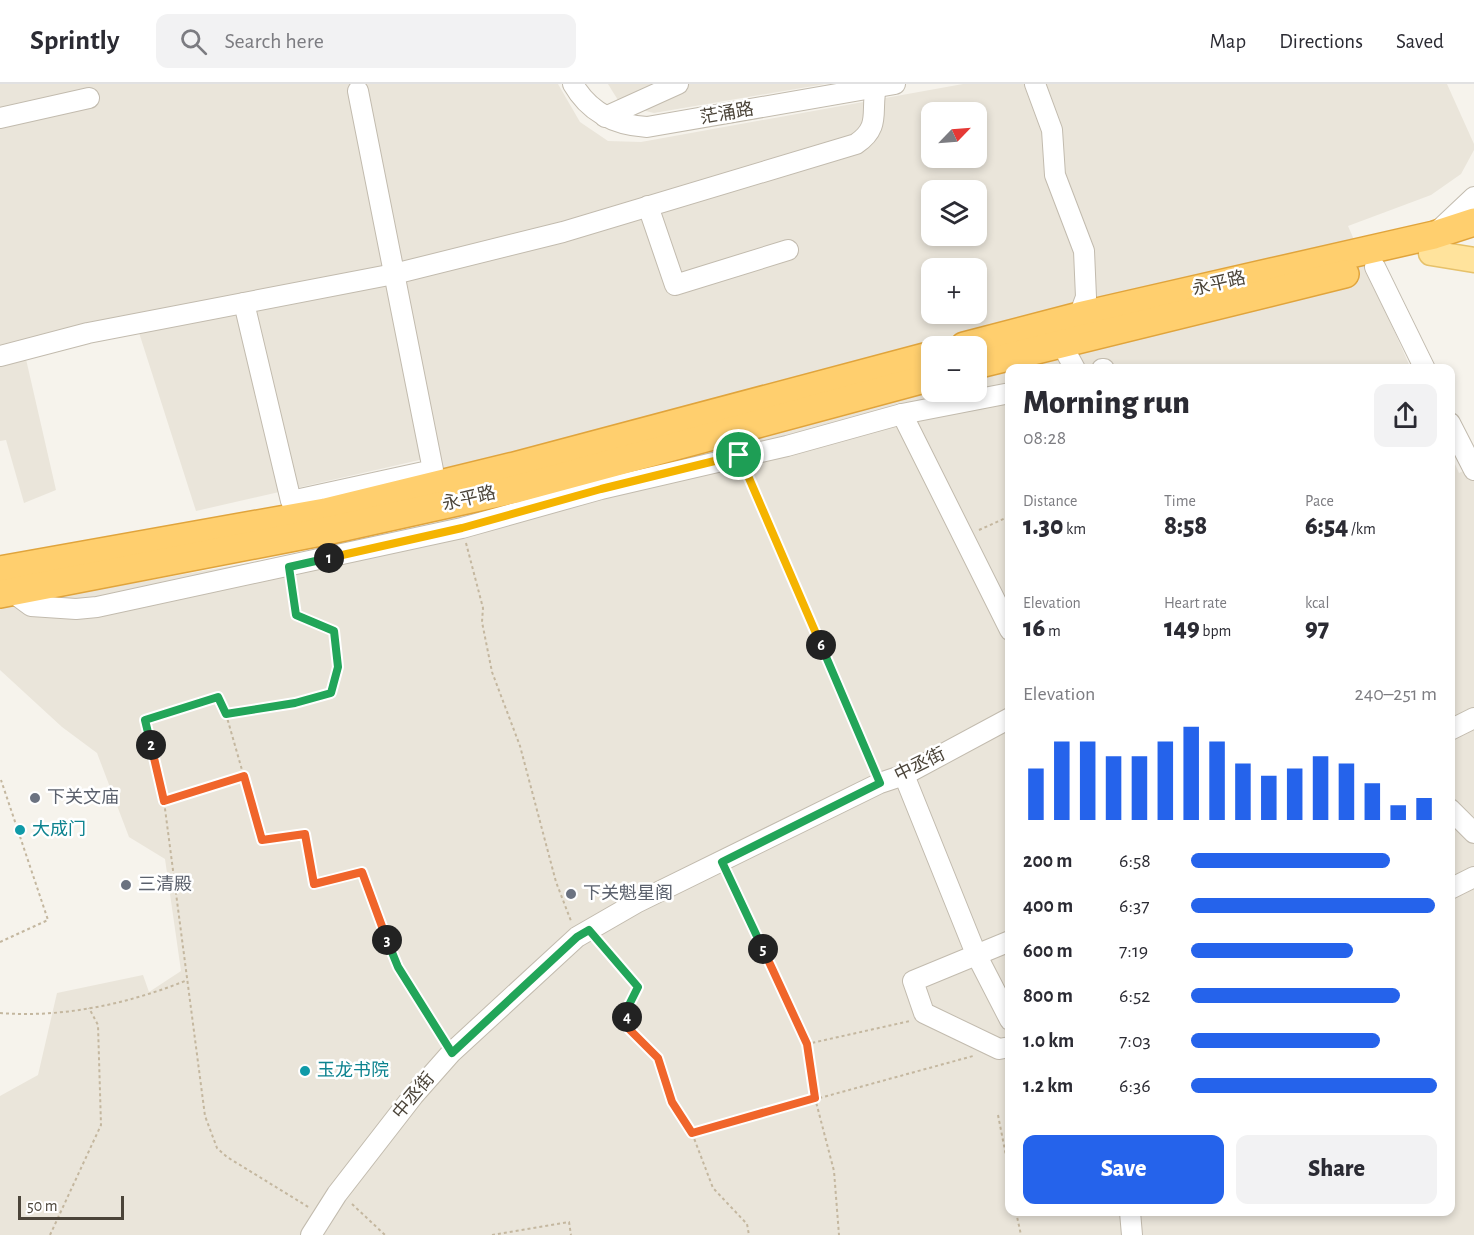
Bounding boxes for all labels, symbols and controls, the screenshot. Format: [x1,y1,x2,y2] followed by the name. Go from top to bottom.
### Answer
[156,14,576,68] search box
[177,25,210,58] icon: search
[30,27,120,55] text: Sprintly
[225,30,324,52] text: Search here
[1210,31,1246,52] text: Map
[1279,31,1363,52] text: Directions
[1396,31,1444,52] text: Saved
[699,98,755,128] street label: 茫涌路
[921,102,987,168] north arrow
[921,102,987,402] map controls
[921,180,987,246] button: layers
[921,258,987,324] button: +
[1190,267,1247,299] street label: 永平路
[921,336,987,402] button: −
[1374,384,1437,447] button: share
[1023,387,1190,420] text: Morning run
[1023,428,1066,448] text: 08:28
[713,429,764,480] pin
[722,438,755,471] icon: arrive
[440,482,497,514] street label: 永平路
[1023,493,1077,509] text: Distance
[1164,493,1196,509] text: Time
[1305,493,1334,509] text: Pace
[1023,513,1063,539] text: 1.30
[1164,513,1207,539] text: 8:58
[1305,513,1348,539] text: 6:54
[1063,521,1086,537] text: km
[1348,521,1376,537] text: /km
[314,543,344,573] pin: 1
[326,550,332,566] text: 1
[1023,595,1081,611] text: Elevation
[1164,595,1227,611] text: Heart rate
[1305,595,1329,611] text: kcal
[1023,615,1045,641] text: 16
[1164,615,1200,641] text: 149
[1305,615,1329,641] text: 97
[1045,623,1061,639] text: m
[1200,623,1231,639] text: bpm
[806,630,836,660] pin: 6
[817,637,825,653] text: 6
[1023,684,1095,704] text: Elevation
[1355,684,1437,704] text: 240–251 m
[136,730,166,760] pin: 2
[147,737,155,753] text: 2
[891,743,948,785] street label: 中丞街
[47,787,119,807] place label: 下关文庙
[28,791,42,805] marker: 下关文庙
[32,819,86,839] place label: 大成门
[13,823,27,837] marker: 大成门
[1023,851,1072,871] text: 200 m
[1119,851,1151,871] text: 6:58
[138,874,192,894] place label: 三清殿
[119,878,133,892] marker: 三清殿
[583,883,673,903] place label: 下关魁星阁
[564,887,578,901] marker: 下关魁星阁
[1023,896,1073,916] text: 400 m
[1119,896,1150,916] text: 6:37
[372,925,402,955] pin: 3
[384,932,390,948] text: 3
[748,934,778,964] pin: 5
[760,941,766,957] text: 5
[1023,941,1073,961] text: 600 m
[1119,941,1148,961] text: 7:19
[1023,986,1073,1006] text: 800 m
[1119,986,1150,1006] text: 6:52
[612,1002,642,1032] pin: 4
[623,1009,631,1025] text: 4
[1023,1031,1074,1051] text: 1.0 km
[1119,1031,1151,1051] text: 7:03
[317,1060,389,1080] place label: 玉龙书院
[298,1064,312,1078] marker: 玉龙书院
[388,1068,438,1122] street label: 中丞街
[1023,1076,1073,1096] text: 1.2 km
[1119,1076,1151,1096] text: 6:36
[1023,1135,1224,1204] button: Save
[1236,1135,1437,1204] button: Share
[18,1193,124,1220] scale bar
[27,1198,58,1214] text: 50 m

